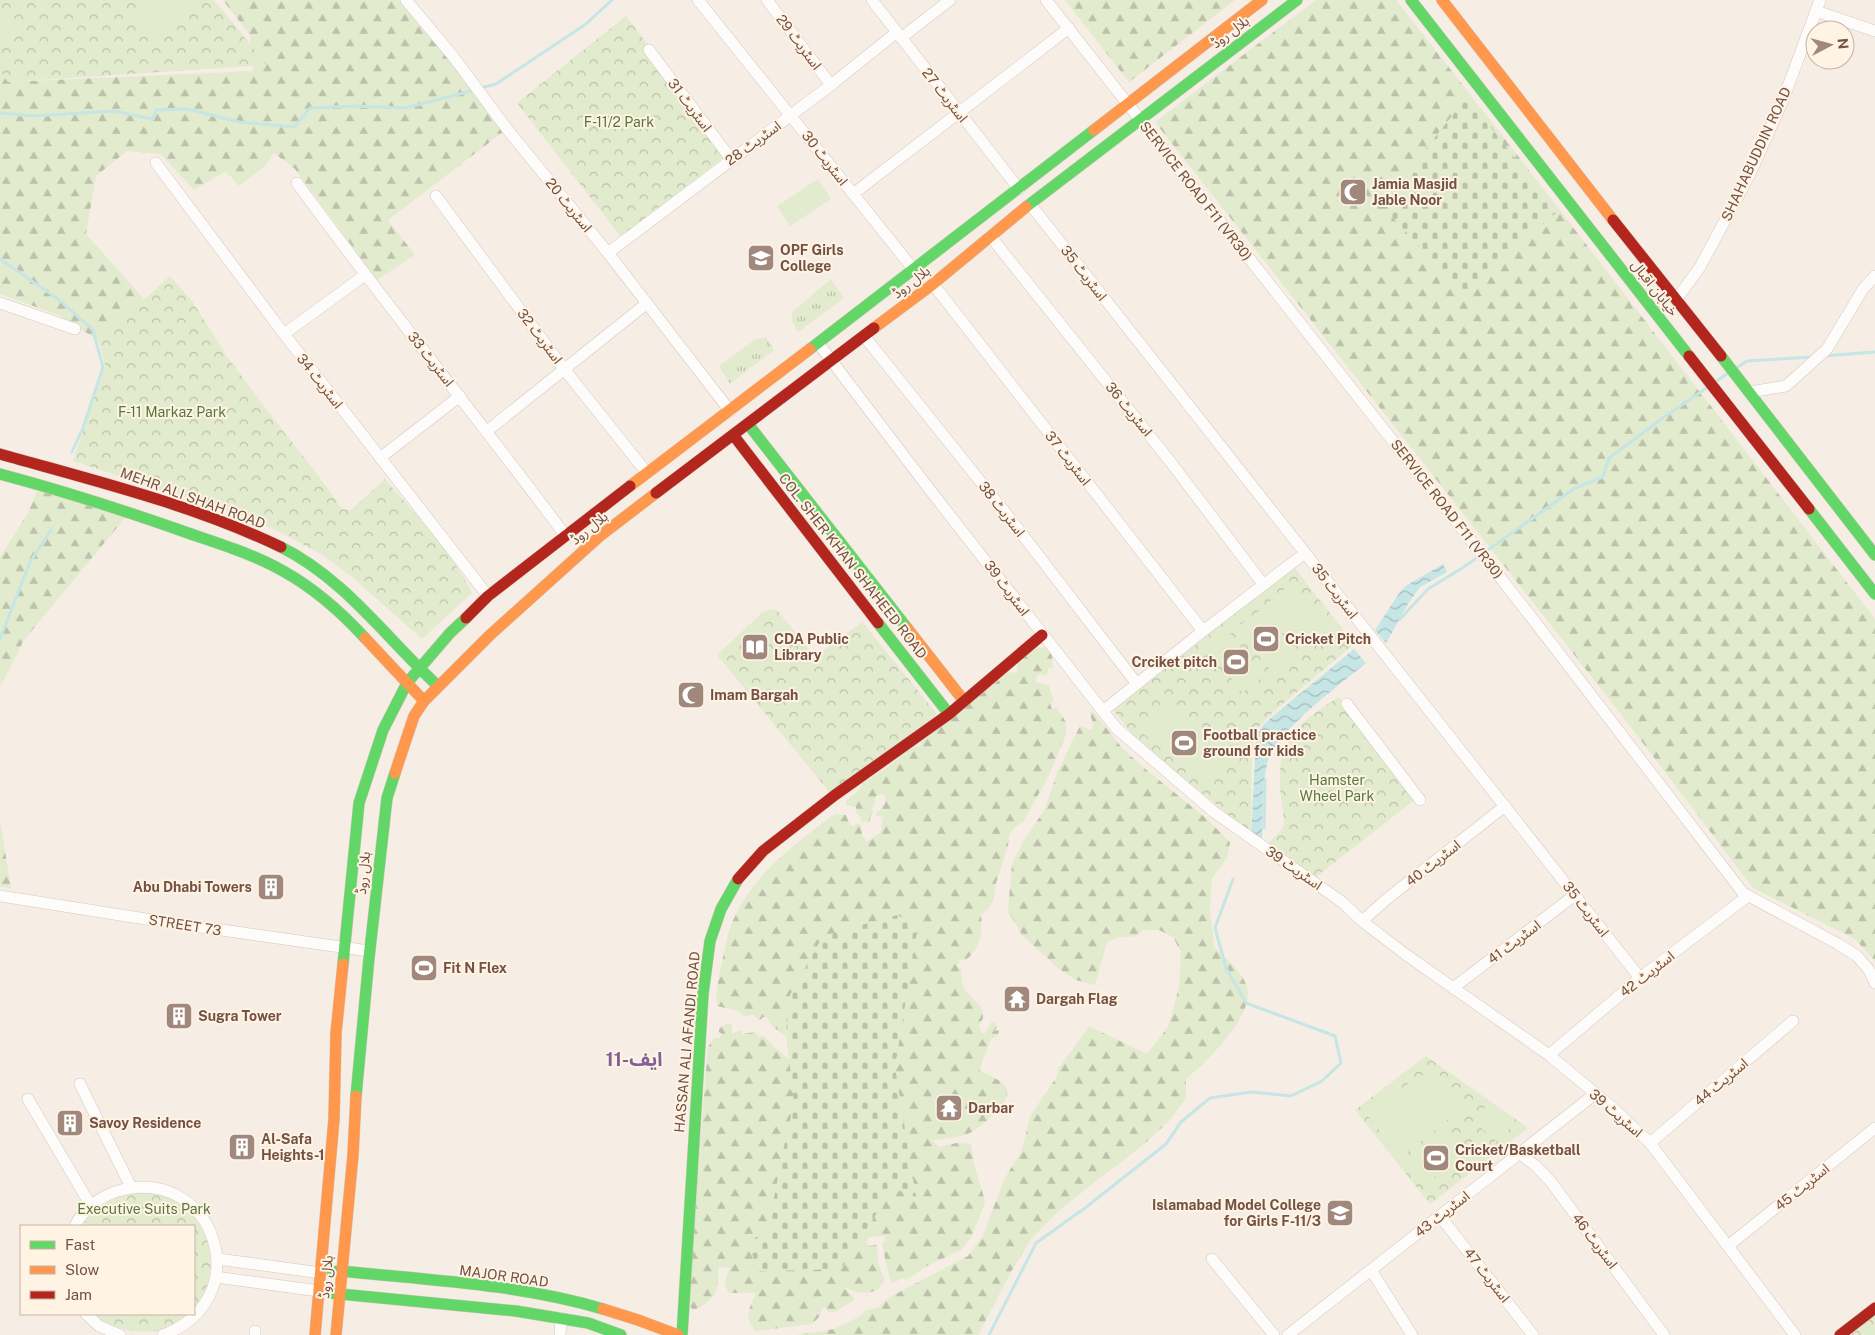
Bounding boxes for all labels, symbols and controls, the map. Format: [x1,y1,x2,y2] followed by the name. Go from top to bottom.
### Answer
[772,11,825,73] street label: اسٹریٹ 29
[1208,12,1253,52] street label: ہلال روڈ
[1805,20,1855,70] north arrow
[1834,37,1851,50] text: N
[918,65,971,126] street label: اسٹریٹ 27
[664,75,715,135] street label: اسٹریٹ 31
[1718,84,1794,224] street label: SHAHABUDDIN ROAD
[584,114,654,130] park label: F-11/2 Park
[722,117,785,169] street label: اسٹریٹ 28
[1137,118,1255,264] street label: SERVICE ROAD F11 (VR30)
[798,128,851,189] street label: اسٹریٹ 30
[542,175,596,236] street label: اسٹریٹ 20
[1372,176,1457,208] place label: Jamia Masjid Jable Noor
[1338,177,1368,207] mosque icon: Jamia Masjid Jable Noor
[780,242,844,274] place label: OPF Girls College
[1057,242,1110,304] street label: اسٹریٹ 35
[746,243,776,273] school or university icon: OPF Girls College
[1627,257,1682,320] street label: خیابان اقبال
[889,262,934,302] street label: ہلال روڈ
[513,305,566,367] street label: اسٹریٹ 32
[404,328,457,390] street label: اسٹریٹ 33
[293,350,346,412] street label: اسٹریٹ 34
[1102,379,1156,440] street label: اسٹریٹ 36
[118,404,226,420] park label: F-11 Markaz Park
[1041,428,1094,489] street label: اسٹریٹ 37
[1388,436,1506,582] street label: SERVICE ROAD F11 (VR30)
[118,464,268,532] street label: MEHR ALI SHAH ROAD
[776,470,930,662] street label: COL. SHER KHAN SHAHEED ROAD
[975,478,1028,540] street label: اسٹریٹ 38
[567,508,612,549] street label: ہلال روڈ
[980,557,1033,619] street label: اسٹریٹ 39
[1308,560,1361,622] street label: اسٹریٹ 35
[1251,624,1281,654] sports icon: Cricket Pitch
[774,631,849,663] place label: CDA Public Library
[1285,631,1371,647] place label: Cricket Pitch
[740,632,770,662] library icon: CDA Public Library
[1221,647,1251,677] sports icon: Crciket pitch
[1131,654,1217,670] place label: Crciket pitch
[676,680,706,710] mosque icon: Imam Bargah
[710,687,798,703] place label: Imam Bargah
[1203,727,1316,759] place label: Football practice ground for kids
[1169,728,1199,758] sports icon: Football practice ground for kids
[1300,772,1375,804] park label: Hamster Wheel Park
[1402,837,1464,890] street label: اسٹریٹ 40
[1262,843,1325,894] street label: اسٹریٹ 39
[353,850,374,896] street label: ہلال روڈ
[256,872,286,902] building icon: Abu Dhabi Towers
[1559,878,1612,940] street label: اسٹریٹ 35
[133,879,252,895] place label: Abu Dhabi Towers
[148,911,223,939] street label: STREET 73
[1484,917,1544,968] street label: اسٹریٹ 41
[1617,948,1678,1001] street label: اسٹریٹ 42
[671,951,703,1133] street label: HASSAN ALI AFANDI ROAD
[409,953,439,983] sports icon: Fit N Flex
[443,960,507,976] place label: Fit N Flex
[1002,984,1032,1014] temple icon: Dargah Flag
[1036,991,1118,1007] place label: Dargah Flag
[164,1001,194,1031] building icon: Sugra Tower
[198,1008,282,1024] place label: Sugra Tower
[606,1048,662,1070] district label: ایف-11
[1691,1055,1752,1110] street label: اسٹریٹ 44
[1586,1086,1646,1141] street label: اسٹریٹ 39
[934,1093,964,1123] temple icon: Darbar
[968,1100,1014,1116] place label: Darbar
[55,1108,85,1138] building icon: Savoy Residence
[89,1115,201,1131] place label: Savoy Residence
[261,1131,325,1163] place label: Al-Safa Heights-1
[227,1132,257,1162] building icon: Al-Safa Heights-1
[1455,1142,1581,1174] place label: Cricket/Basketball Court
[1421,1143,1451,1173] sports icon: Cricket/Basketball Court
[1772,1160,1833,1215] street label: اسٹریٹ 45
[1411,1188,1473,1241] street label: اسٹریٹ 43
[1152,1197,1321,1229] place label: Islamabad Model College for Girls F-11/3
[1325,1198,1355,1228] school or university icon: Islamabad Model College for Girls F-11/3
[77,1201,211,1217] park label: Executive Suits Park
[1568,1210,1621,1272] street label: اسٹریٹ 46
[20,1225,195,1315] legend
[65,1236,95,1253] text: Fast
[1460,1245,1513,1306] street label: اسٹریٹ 47
[316,1254,337,1299] street label: ہلال روڈ
[65,1261,100,1278] text: Slow
[458,1262,550,1290] street label: MAJOR ROAD
[65,1286,92,1303] text: Jam

